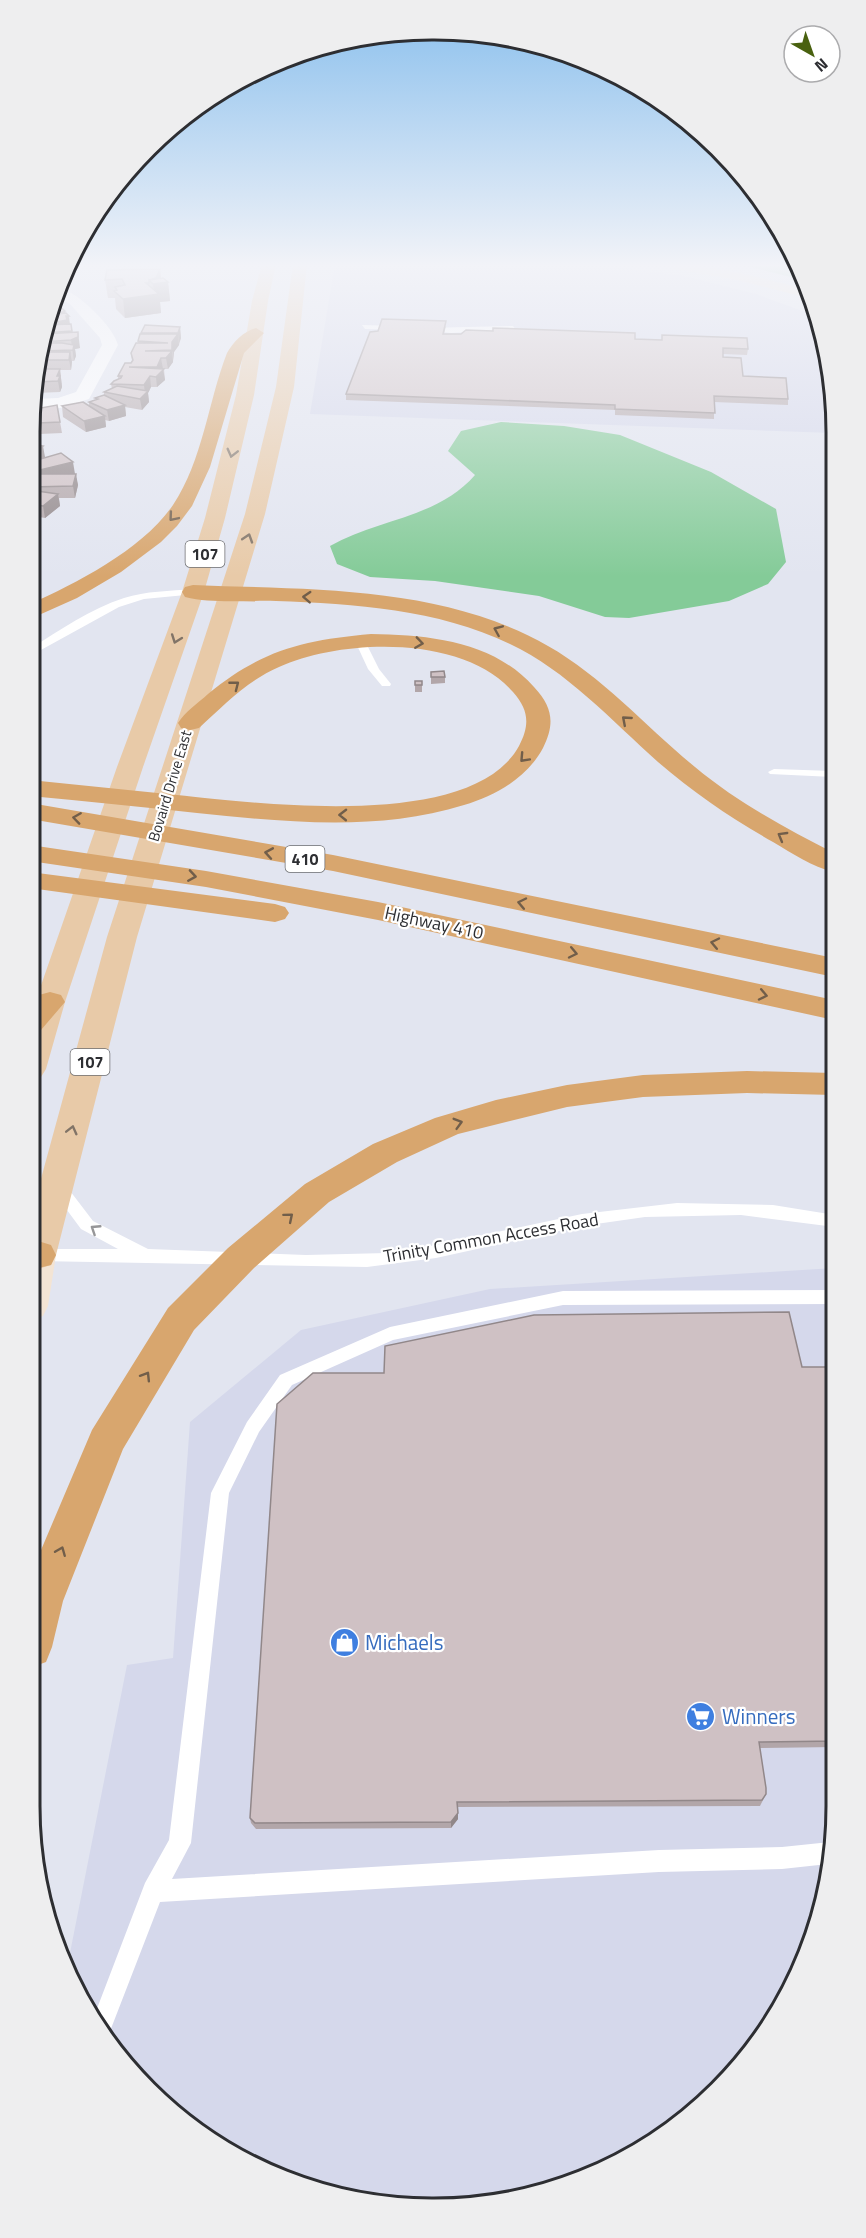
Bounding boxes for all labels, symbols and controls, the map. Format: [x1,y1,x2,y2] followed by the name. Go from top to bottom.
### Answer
[782,24,842,84] north arrow
[810,53,834,78] text: N
[227,447,240,457] one-way arrow
[169,510,180,521] one-way arrow
[241,533,253,544] one-way arrow
[186,541,224,567] road number: 107
[302,591,311,604] one-way arrow
[493,626,504,638] one-way arrow
[171,633,184,644] one-way arrow
[415,636,424,649] one-way arrow
[228,682,239,693] one-way arrow
[622,716,633,727] one-way arrow
[142,727,198,844] street label: Bovaird Drive East
[520,751,531,761] one-way arrow
[339,808,348,821] one-way arrow
[73,813,82,825] one-way arrow
[778,832,788,843] one-way arrow
[286,846,324,872] road number: 410
[264,847,274,859] one-way arrow
[187,870,196,882] one-way arrow
[518,897,528,910] one-way arrow
[382,899,486,946] street label: Highway 410
[710,937,720,950] one-way arrow
[568,946,578,959] one-way arrow
[758,987,768,1000] one-way arrow
[70,1049,110,1075] road number: 107
[452,1118,463,1130] one-way arrow
[65,1125,78,1135] one-way arrow
[381,1205,601,1270] street label: Trinity Common Access Road
[282,1213,293,1224] one-way arrow
[91,1225,101,1237] one-way arrow
[139,1372,150,1383] one-way arrow
[54,1547,66,1558] one-way arrow
[365,1626,443,1658] place label: Michaels
[328,1627,360,1659] shop icon: Michaels
[722,1700,795,1732] place label: Winners
[685,1701,717,1733] supermarket icon: Winners

